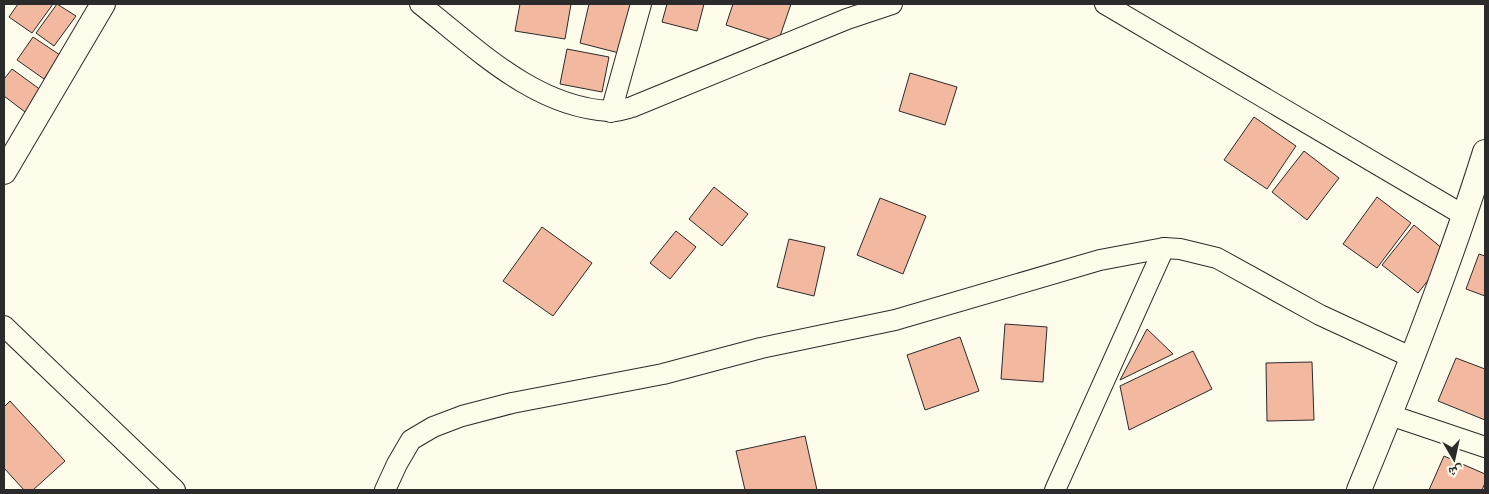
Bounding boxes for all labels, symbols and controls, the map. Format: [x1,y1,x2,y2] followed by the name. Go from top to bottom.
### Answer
[1429,434,1479,484] north arrow
[1447,461,1464,480] text: ش

